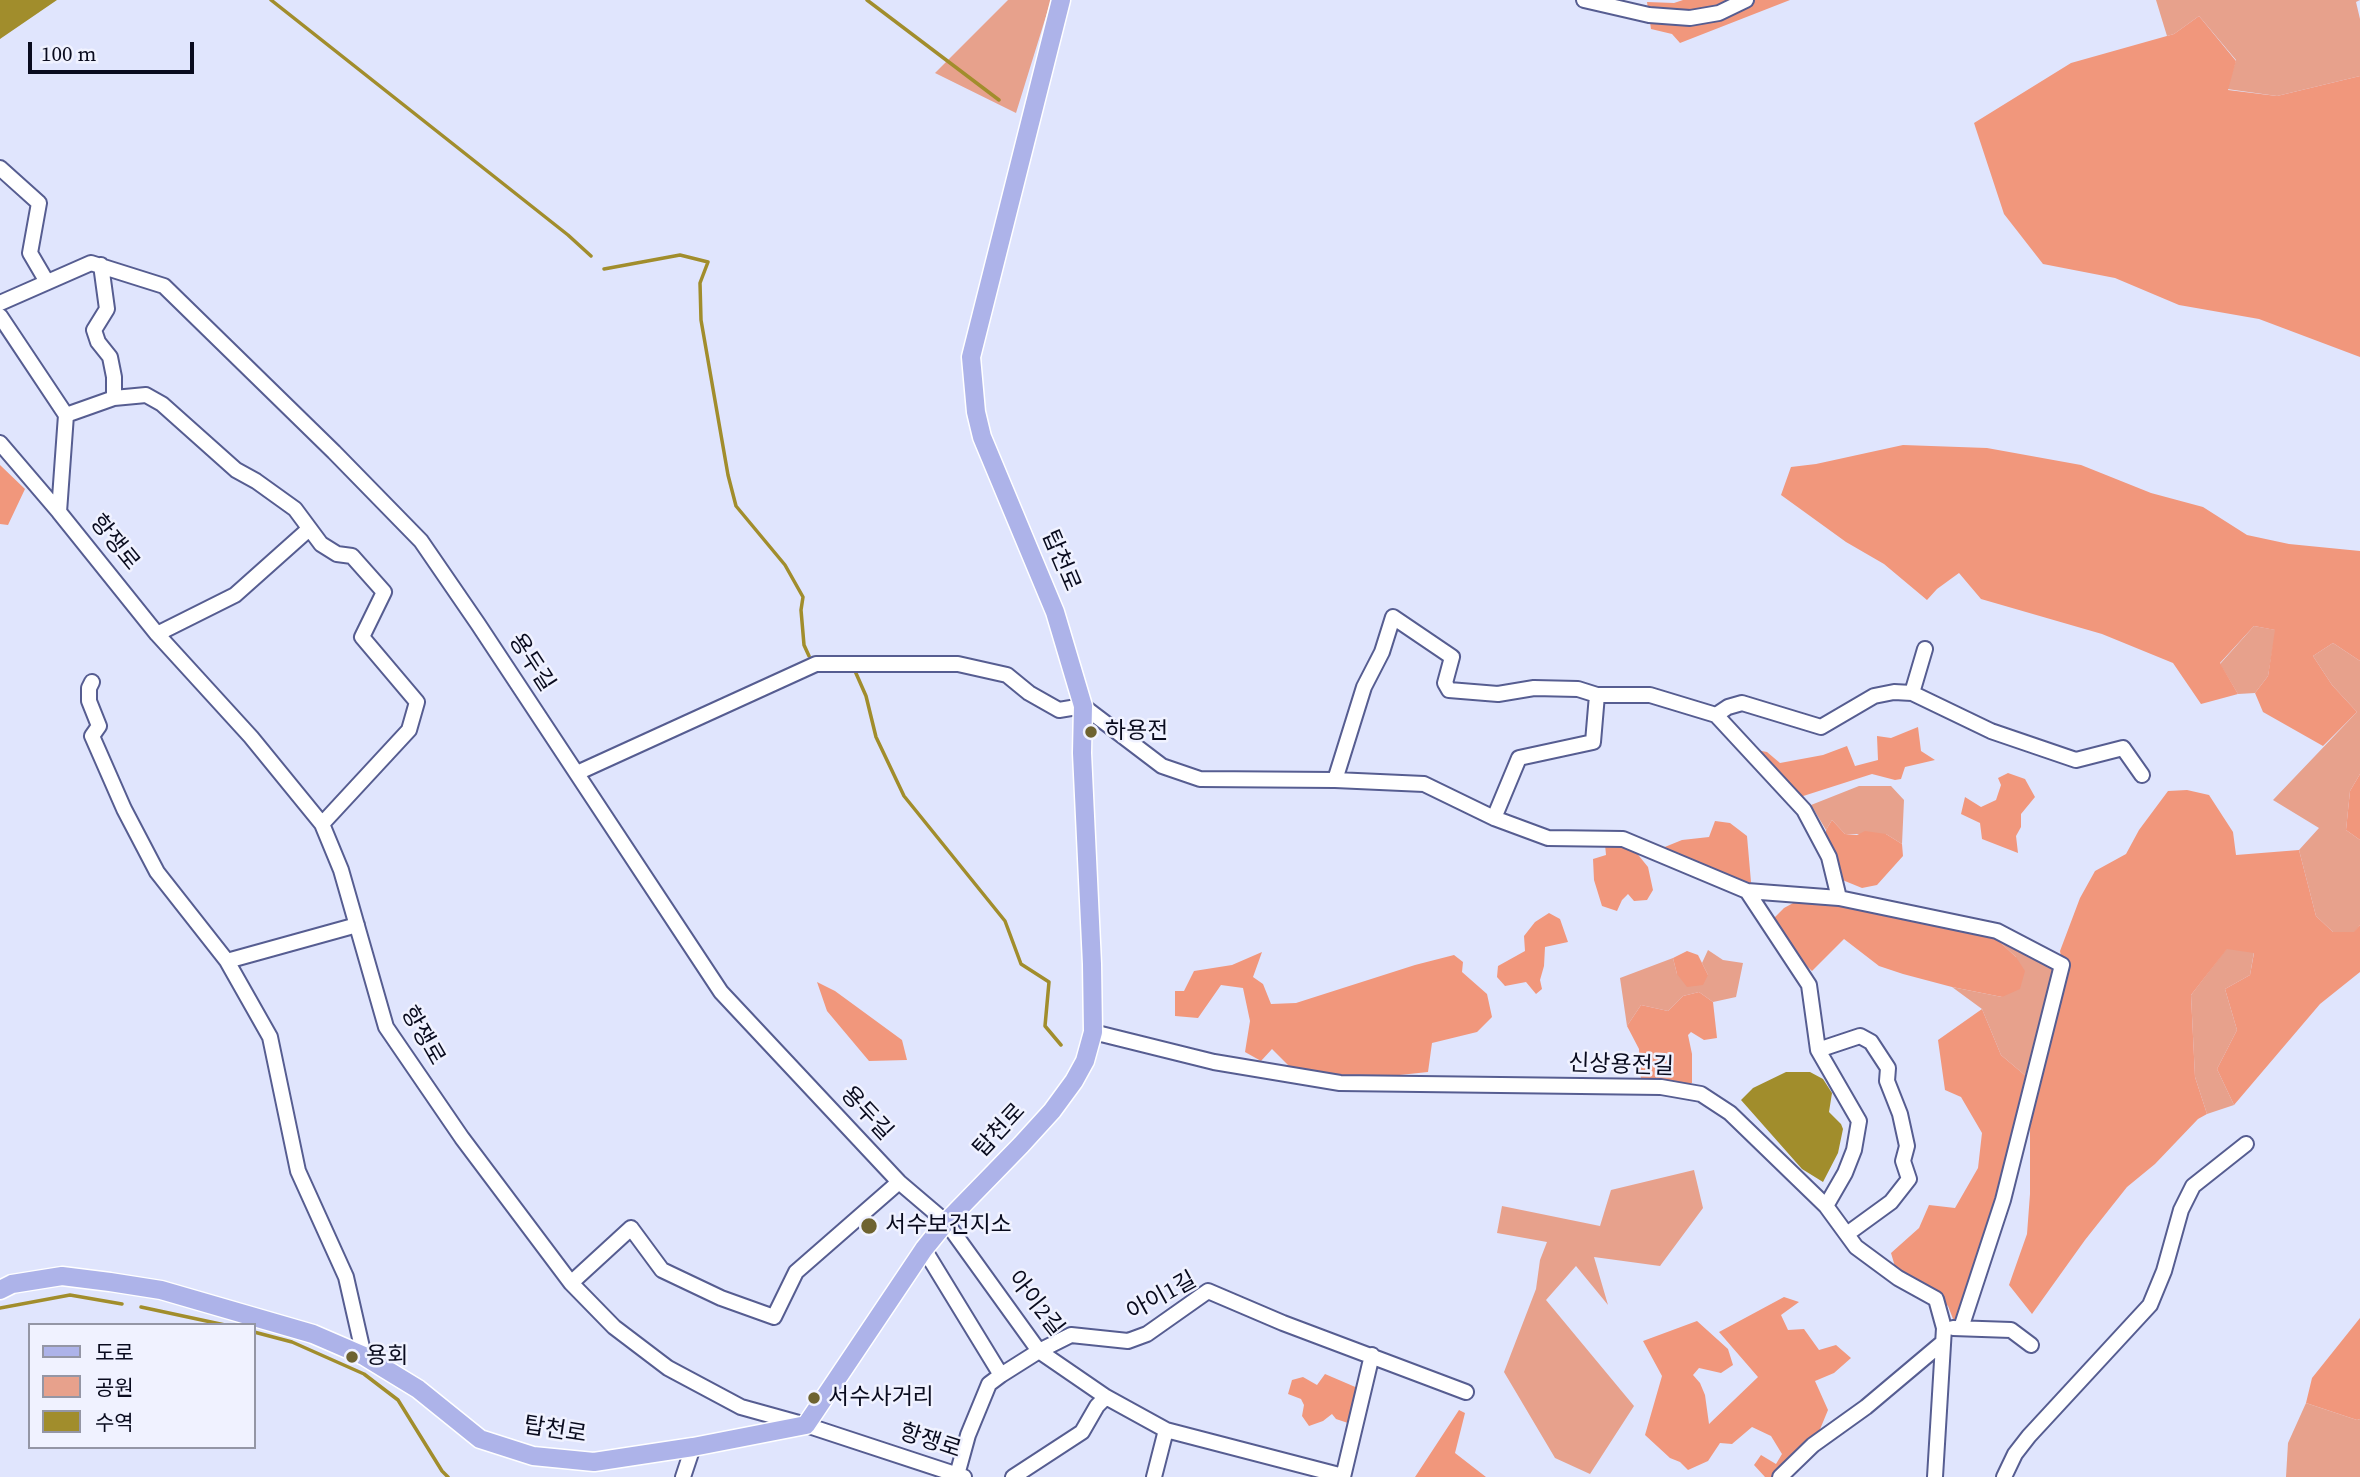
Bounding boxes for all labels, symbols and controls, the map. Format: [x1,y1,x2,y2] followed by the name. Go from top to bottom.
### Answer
[32,28,198,72] scale bar
[41,39,96,68] text: 100 m
[83,510,145,576] street label: 항쟁로
[1035,526,1085,596] street label: 탑천로
[502,629,560,697] street label: 용두길
[1105,718,1168,746] place label: 하용전
[1083,724,1099,740] marker: 하용전
[394,1002,450,1070] street label: 항쟁로
[1568,1050,1674,1082] street label: 신상용전길
[834,1081,898,1147] street label: 용두길
[968,1098,1032,1164] street label: 탑천로
[885,1212,1012,1240] place label: 서수보건지소
[859,1216,879,1236] marker: 서수보건지소
[1001,1266,1069,1342] street label: 아이2길
[1123,1267,1201,1327] street label: 아이1길
[28,1323,256,1449] legend
[95,1338,134,1367] text: 도로
[366,1343,408,1371] place label: 용회
[344,1349,360,1365] marker: 용회
[95,1373,134,1402] text: 공원
[828,1384,934,1412] place label: 서수사거리
[806,1390,822,1406] marker: 서수사거리
[95,1408,134,1437] text: 수역
[521,1412,589,1450] street label: 탑천로
[896,1419,964,1465] street label: 항쟁로

